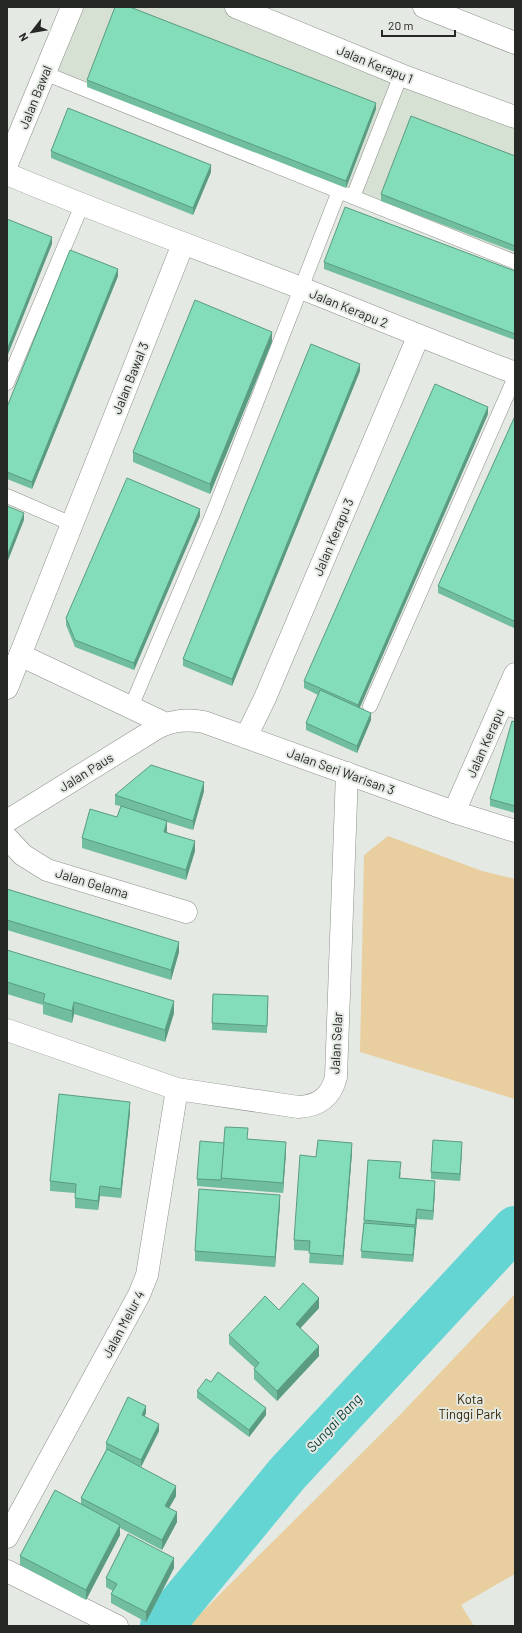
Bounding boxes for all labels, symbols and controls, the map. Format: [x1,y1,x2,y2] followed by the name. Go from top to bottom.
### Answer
[12,12,52,52] north arrow
[382,12,455,38] scale bar
[388,18,414,32] text: 20 m
[16,31,30,44] text: N
[335,41,415,87] street label: Jalan Kerapu 1
[15,63,55,131] street label: Jalan Bawal
[307,285,391,331] street label: Jalan Kerapu 2
[108,340,152,416] street label: Jalan Bawal 3
[309,496,357,578] street label: Jalan Kerapu 3
[463,706,507,780] street label: Jalan Kerapu
[285,744,397,798] street label: Jalan Seri Warisan 3
[56,749,116,795] street label: Jalan Paus
[54,864,130,902] street label: Jalan Gelama
[326,1011,346,1075] street label: Jalan Selar
[99,1288,147,1360] street label: Jalan Melur 4
[302,1390,365,1455] water label: Sungai Bang
[439,1391,502,1422] park label: Kota Tinggi Park

